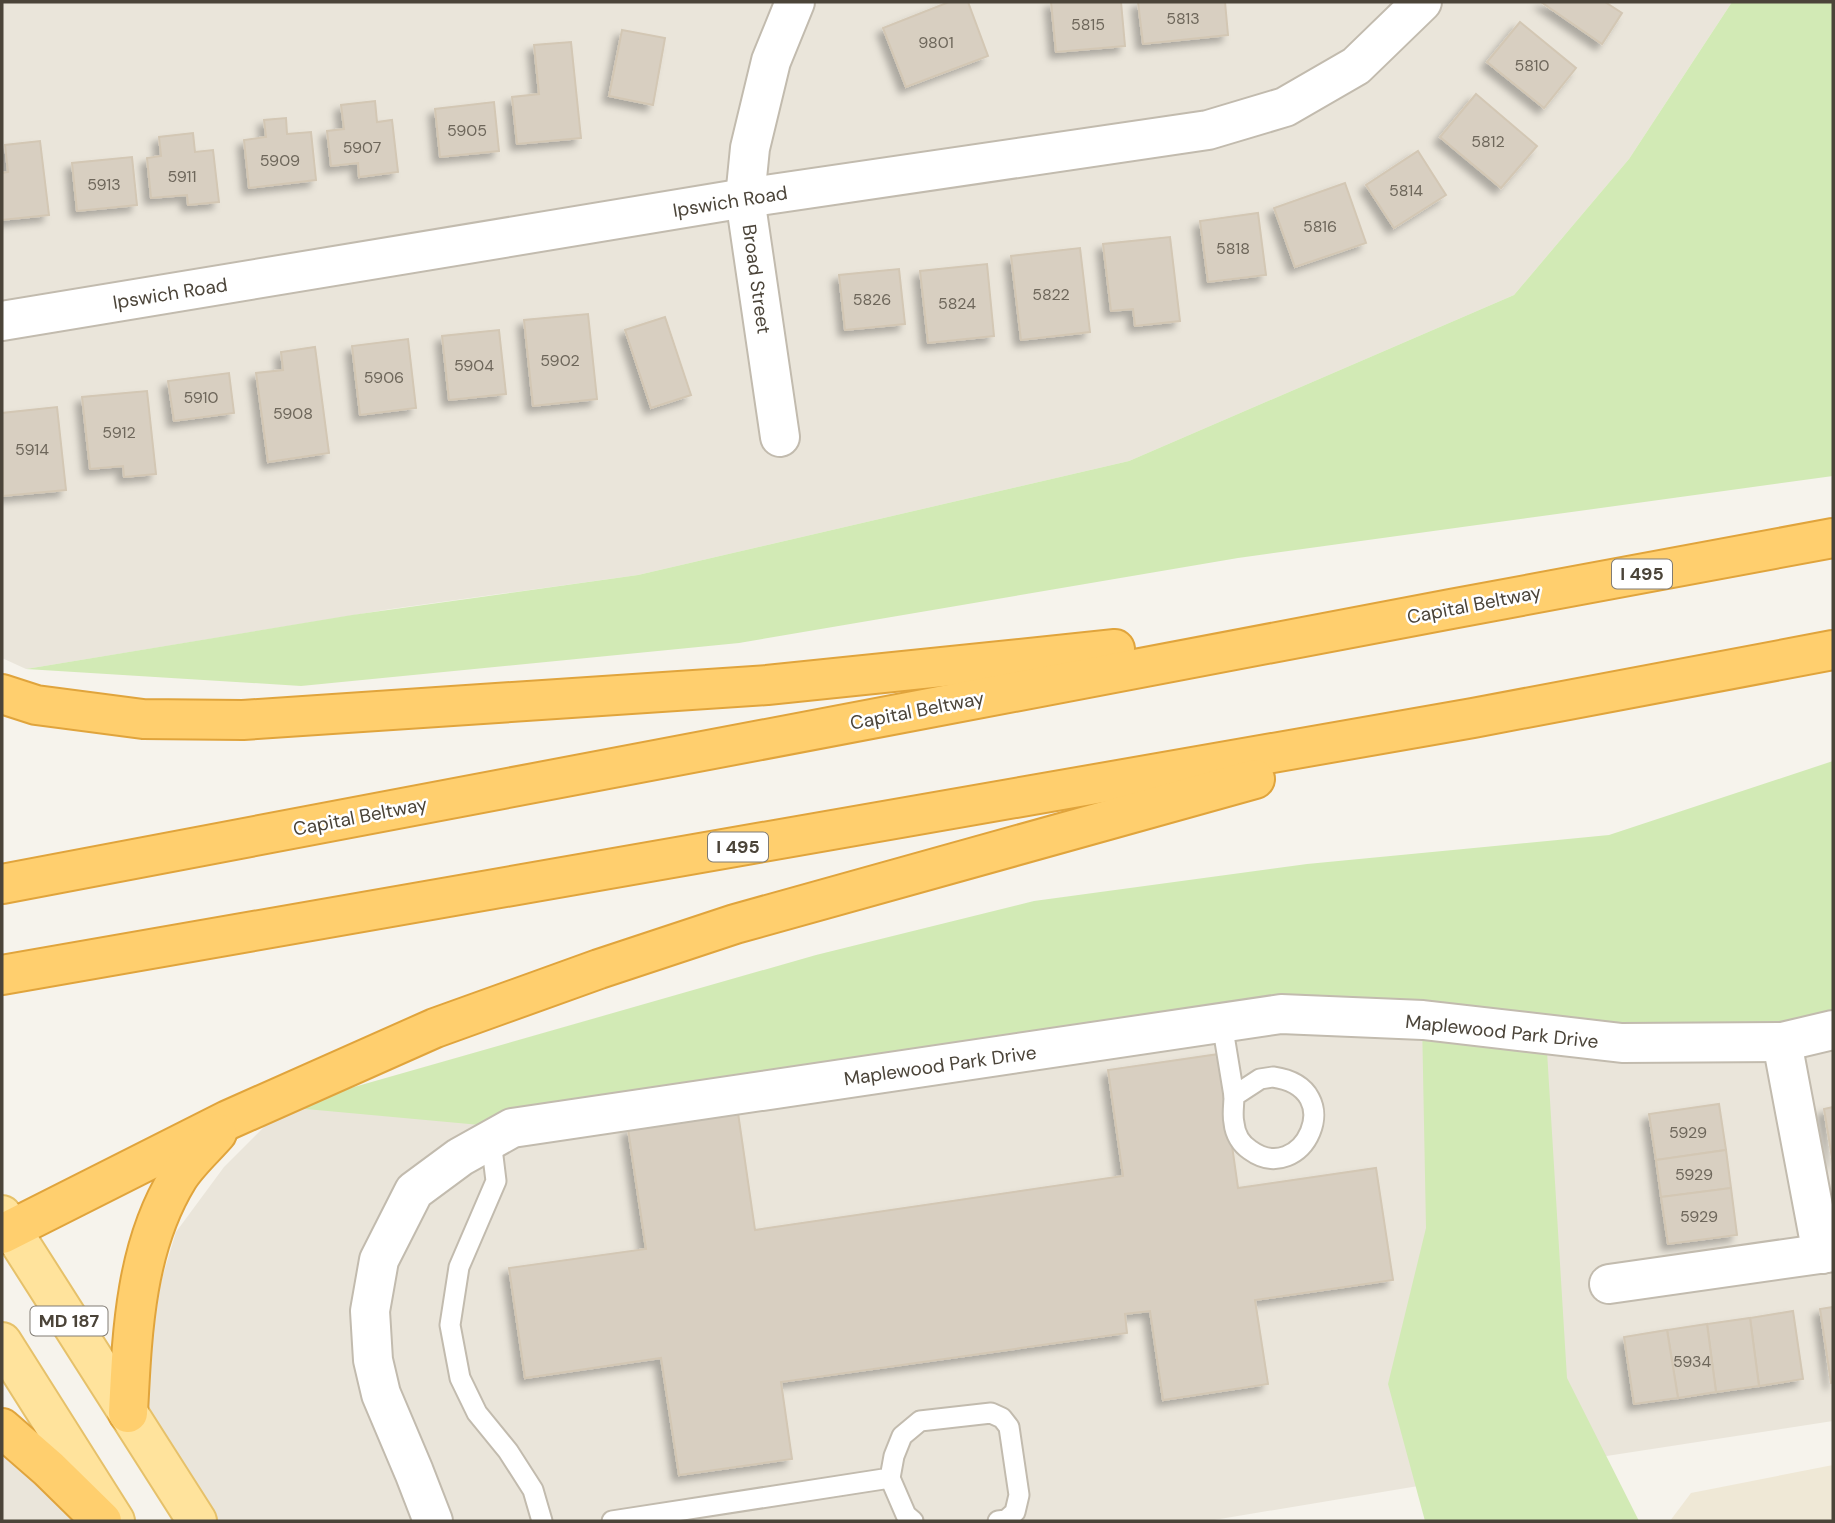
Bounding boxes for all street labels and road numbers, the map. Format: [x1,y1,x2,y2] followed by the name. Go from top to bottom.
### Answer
[671,180,789,223] street label: Ipswich Road
[736,223,777,336] street label: Broad Street
[111,272,229,315] street label: Ipswich Road
[1612,560,1672,588] road number: I 495
[1405,579,1544,630] street label: Capital Beltway
[848,685,987,736] street label: Capital Beltway
[291,791,430,842] street label: Capital Beltway
[708,832,768,862] road number: I 495
[1404,1009,1600,1054] street label: Maplewood Park Drive
[842,1040,1038,1091] street label: Maplewood Park Drive
[31,1306,108,1336] road number: MD 187

